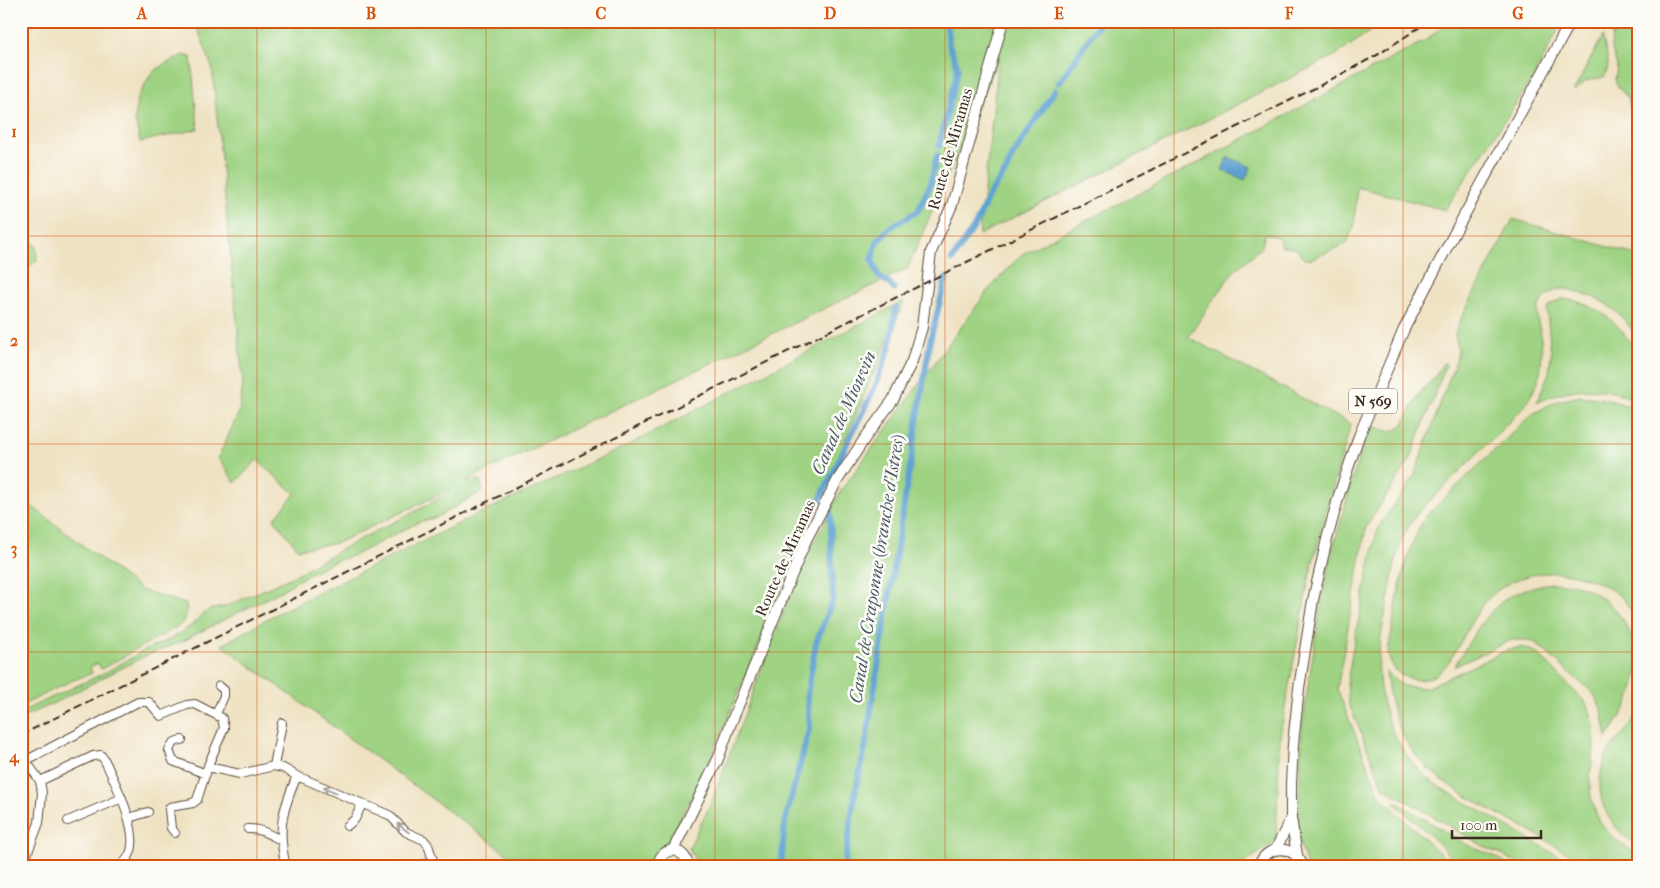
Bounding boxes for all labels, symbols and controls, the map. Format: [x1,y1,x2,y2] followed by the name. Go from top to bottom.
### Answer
[136,4,148,23] text: A
[366,4,376,23] text: B
[596,4,607,23] text: C
[824,4,836,23] text: D
[1054,4,1064,23] text: E
[1284,4,1294,23] text: F
[1512,4,1524,23] text: G
[924,86,976,212] street label: Route de Miramas
[11,122,17,141] text: 1
[10,331,18,350] text: 2
[807,348,881,478] water label: Canal de Miouvin
[1349,388,1397,414] road number: N 569
[845,433,909,705] water label: Canal de Craponne (branche d'Istres)
[751,497,819,619] street label: Route de Miramas
[11,539,17,559] text: 3
[8,747,20,767] text: 4
[323,785,338,795] one-way arrow
[1452,808,1541,840] scale bar
[1460,816,1498,834] text: 100 m
[396,823,410,833] one-way arrow

